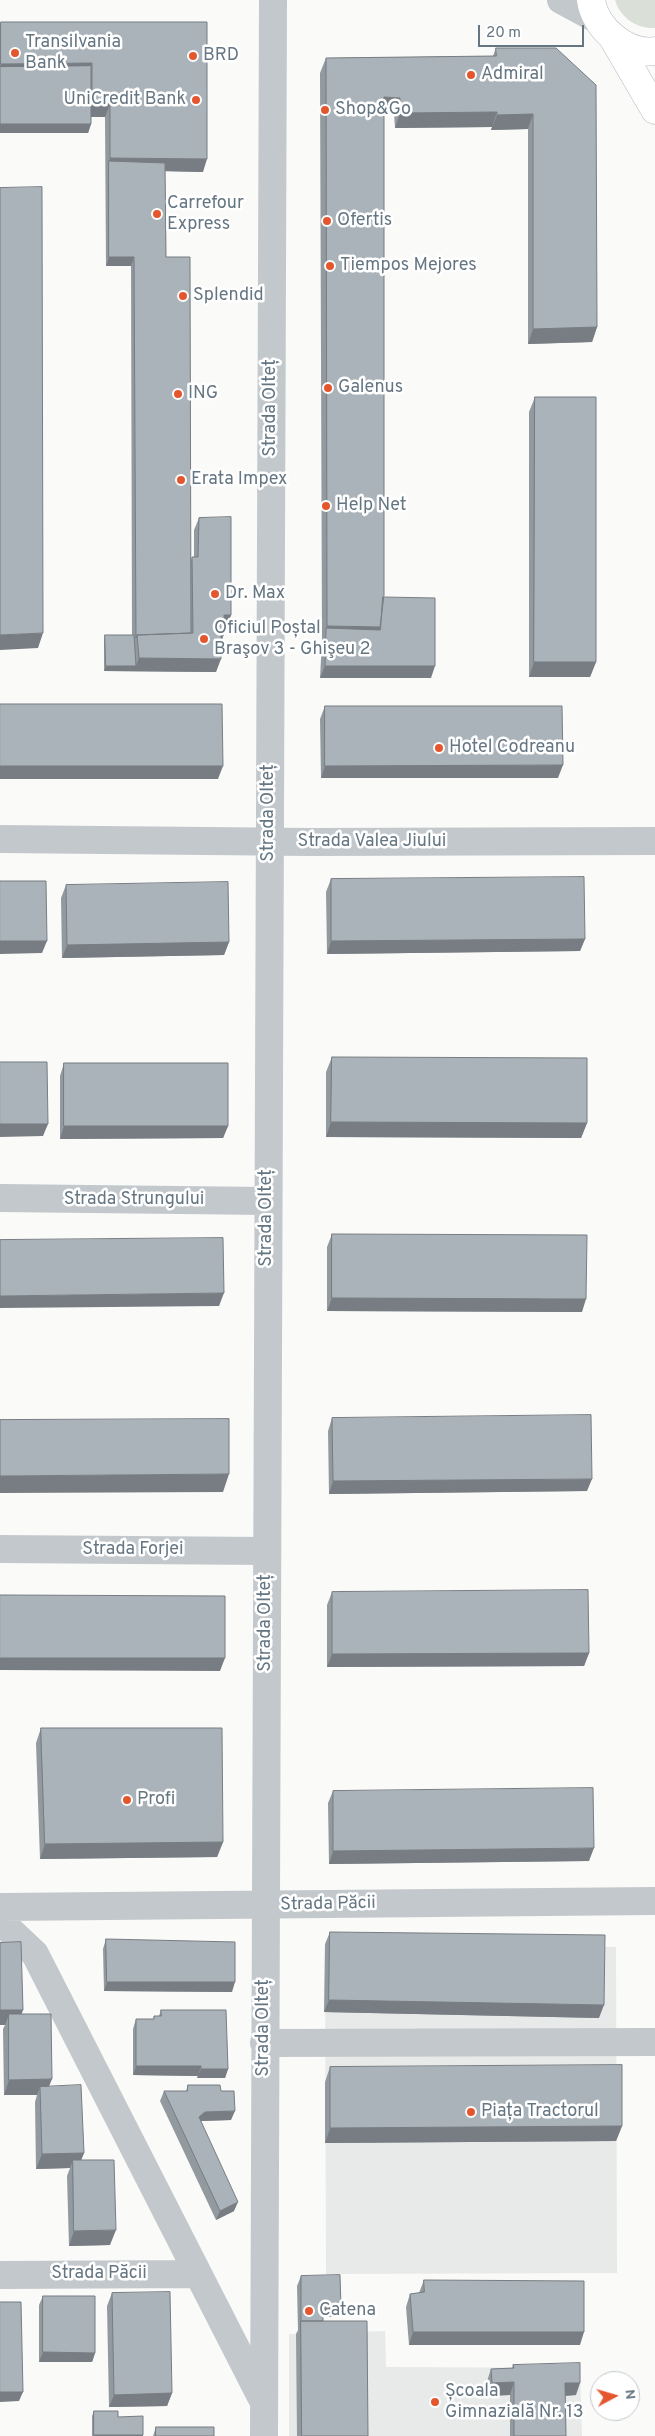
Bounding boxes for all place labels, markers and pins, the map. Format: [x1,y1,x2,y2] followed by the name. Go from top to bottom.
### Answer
[25,32,121,74] place label: Transilvania Bank
[203,45,239,67] place label: BRD
[9,47,21,59] marker: Transilvania Bank
[187,50,199,62] marker: BRD
[481,64,544,86] place label: Admiral
[465,69,477,81] marker: Admiral
[64,89,186,111] place label: UniCredit Bank
[190,94,202,106] marker: UniCredit Bank
[335,99,411,121] place label: Shop&Go
[319,104,331,116] marker: Shop&Go
[167,193,244,235] place label: Carrefour Express
[151,208,163,220] marker: Carrefour Express
[337,210,392,232] place label: Ofertis
[321,215,333,227] marker: Ofertis
[340,255,477,277] place label: Tiempos Mejores
[324,260,336,272] marker: Tiempos Mejores
[193,285,264,307] place label: Splendid
[177,290,189,302] marker: Splendid
[338,377,403,399] place label: Galenus
[322,382,334,394] marker: Galenus
[188,383,218,405] place label: ING
[172,388,184,400] marker: ING
[191,469,287,491] place label: Erata Impex
[175,474,187,486] marker: Erata Impex
[336,495,407,517] place label: Help Net
[320,500,332,512] marker: Help Net
[225,583,285,605] place label: Dr. Max
[209,588,221,600] marker: Dr. Max
[214,618,370,660] place label: Oficiul Poștal Braşov 3 - Ghişeu 2
[198,633,210,645] marker: Oficiul Poștal Braşov 3 - Ghişeu 2
[449,737,575,759] place label: Hotel Codreanu
[433,742,445,754] marker: Hotel Codreanu
[137,1789,175,1811] place label: Profi
[121,1794,133,1806] marker: Profi
[481,2101,599,2123] place label: Piața Tractorul
[465,2106,477,2118] marker: Piața Tractorul
[319,2300,376,2322] place label: Catena
[303,2305,315,2317] marker: Catena
[445,2381,584,2424] place label: Școala Gimnazială Nr. 13
[429,2396,441,2408] marker: Școala Gimnazială Nr. 13

